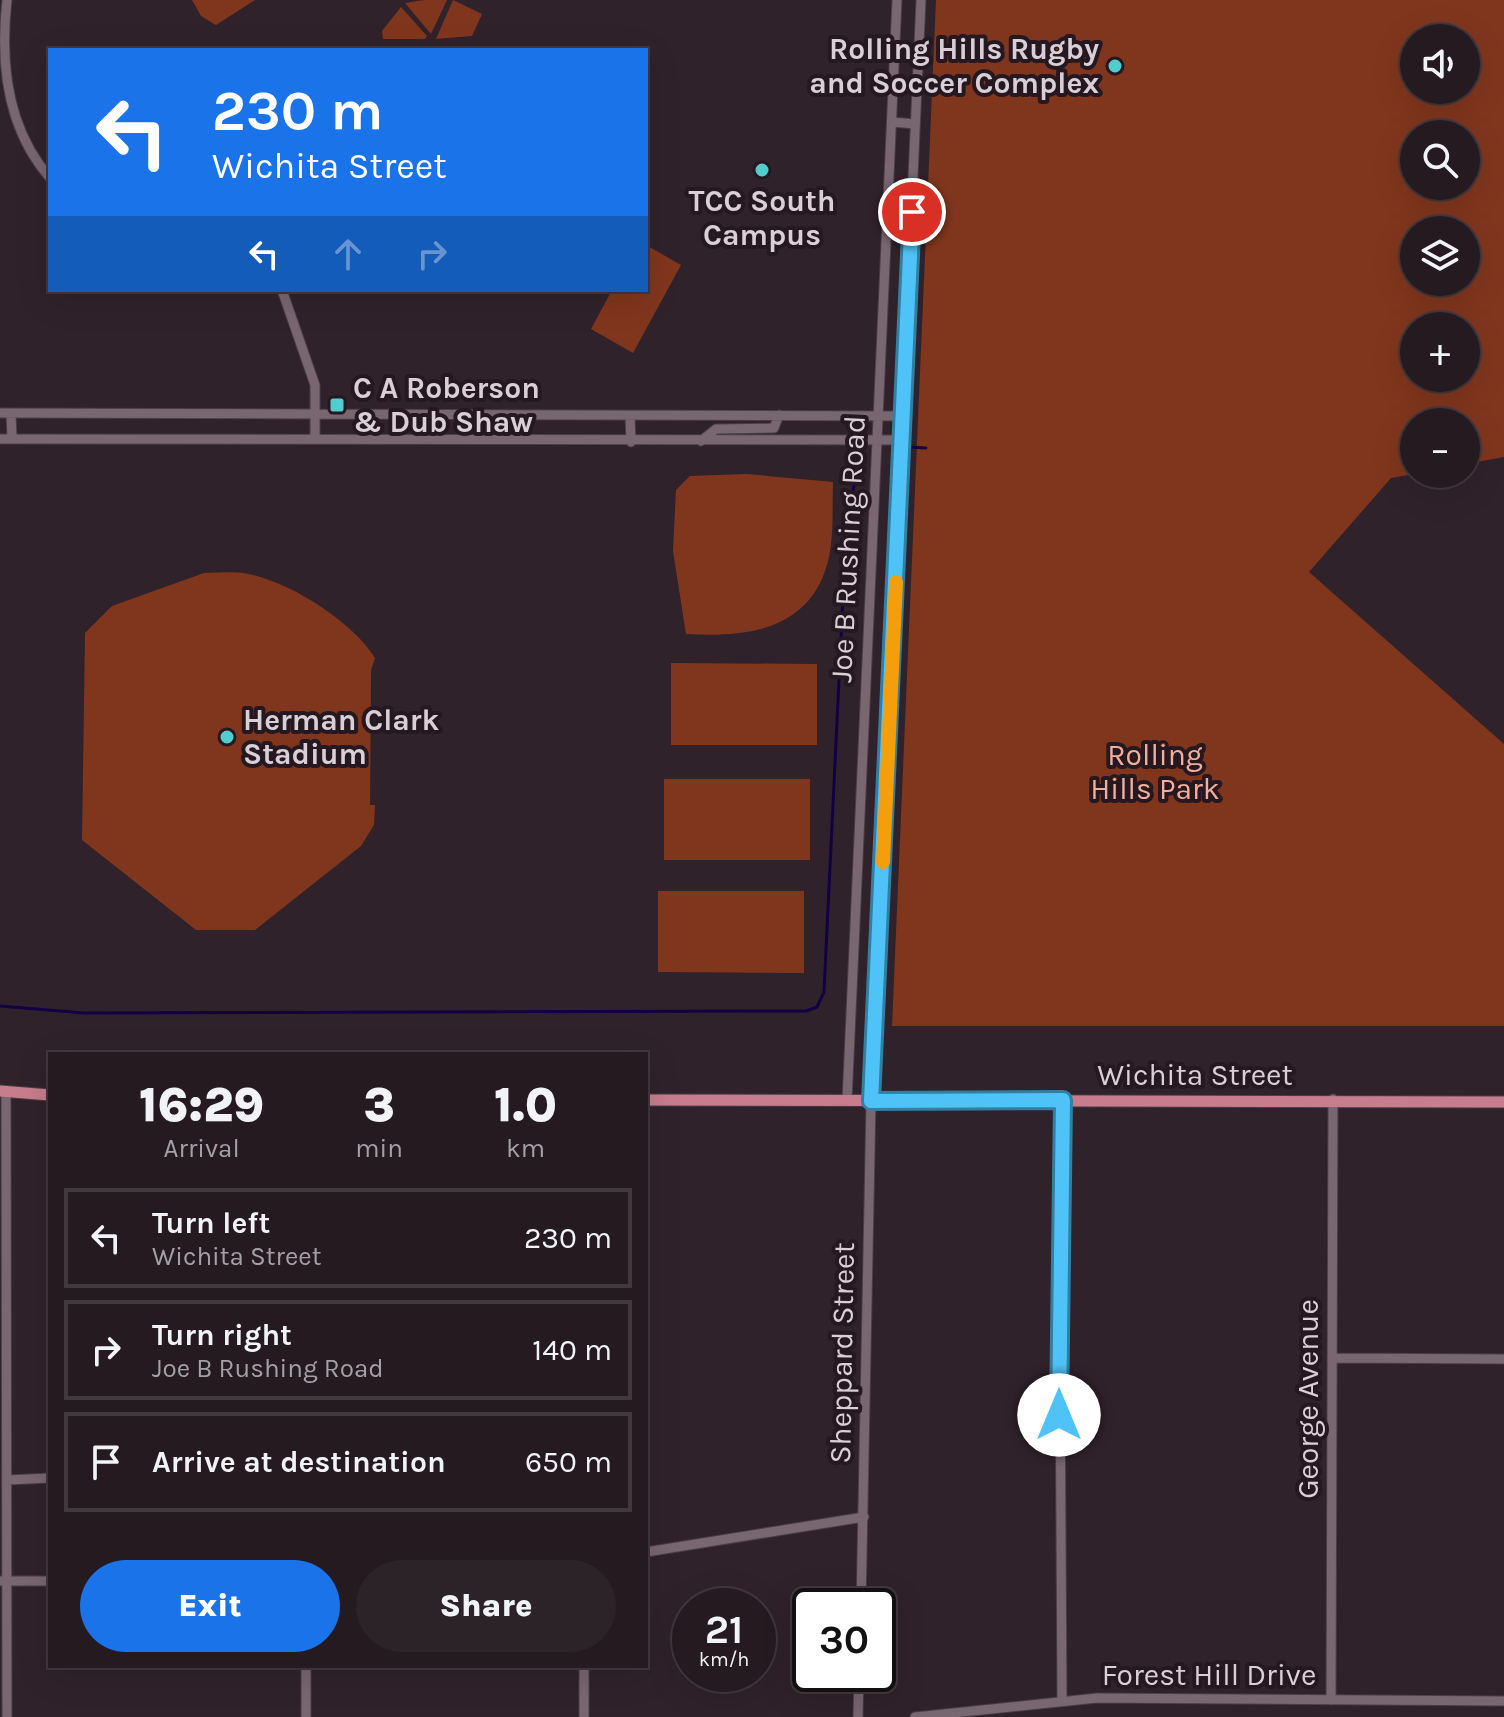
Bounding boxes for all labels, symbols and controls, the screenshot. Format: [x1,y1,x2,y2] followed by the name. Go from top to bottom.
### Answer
[1400,24,1480,488] map controls
[1400,24,1480,104] button: sound
[809,31,1099,101] place label: Rolling Hills Rugby and Soccer Complex
[1106,57,1124,75] marker: Rolling Hills Rugby and Soccer Complex
[212,78,383,143] text: 230 m
[80,80,184,184] icon: left
[1400,120,1480,200] button: search
[212,145,447,187] text: Wichita Street
[753,161,771,179] marker: TCC South Campus
[878,178,946,246] pin
[689,183,836,253] place label: TCC South Campus
[890,190,934,234] icon: arrive
[1400,216,1480,296] button: layers
[242,232,286,276] icon: left
[326,232,370,276] icon: ahead
[410,232,454,276] icon: right
[1400,312,1480,392] button: +
[353,370,540,440] place label: C A Roberson & Dub Shaw
[328,396,346,414] marker: C A Roberson & Dub Shaw
[1400,408,1480,488] button: −
[823,415,873,683] street label: Joe B Rushing Road
[243,702,440,772] place label: Herman Clark Stadium
[218,728,236,746] marker: Herman Clark Stadium
[1090,737,1220,807] park label: Rolling Hills Park
[1097,1057,1293,1093] street label: Wichita Street
[139,1077,264,1133] text: 16:29
[363,1077,395,1133] text: 3
[494,1077,557,1133] text: 1.0
[164,1133,240,1164] text: Arrival
[355,1133,403,1164] text: min
[506,1133,545,1164] text: km
[152,1205,270,1241] text: Turn left
[84,1216,128,1260] icon: left
[524,1220,612,1256] text: 230 m
[152,1241,321,1272] text: Wichita Street
[822,1242,862,1464] street label: Sheppard Street
[1290,1299,1326,1499] street label: George Avenue
[152,1317,292,1353] text: Turn right
[84,1328,128,1372] icon: right
[532,1332,612,1368] text: 140 m
[152,1353,384,1384] text: Joe B Rushing Road
[1017,1373,1101,1457] position arrow
[84,1440,128,1484] icon: arrive
[152,1444,446,1480] text: Arrive at destination
[525,1444,612,1480] text: 650 m
[80,1560,340,1652] button: Exit
[356,1560,616,1652] button: Share
[792,1588,896,1692] speed limit sign: 30
[705,1606,743,1653] text: 21
[699,1648,749,1671] text: km/h
[1102,1657,1316,1693] street label: Forest Hill Drive

